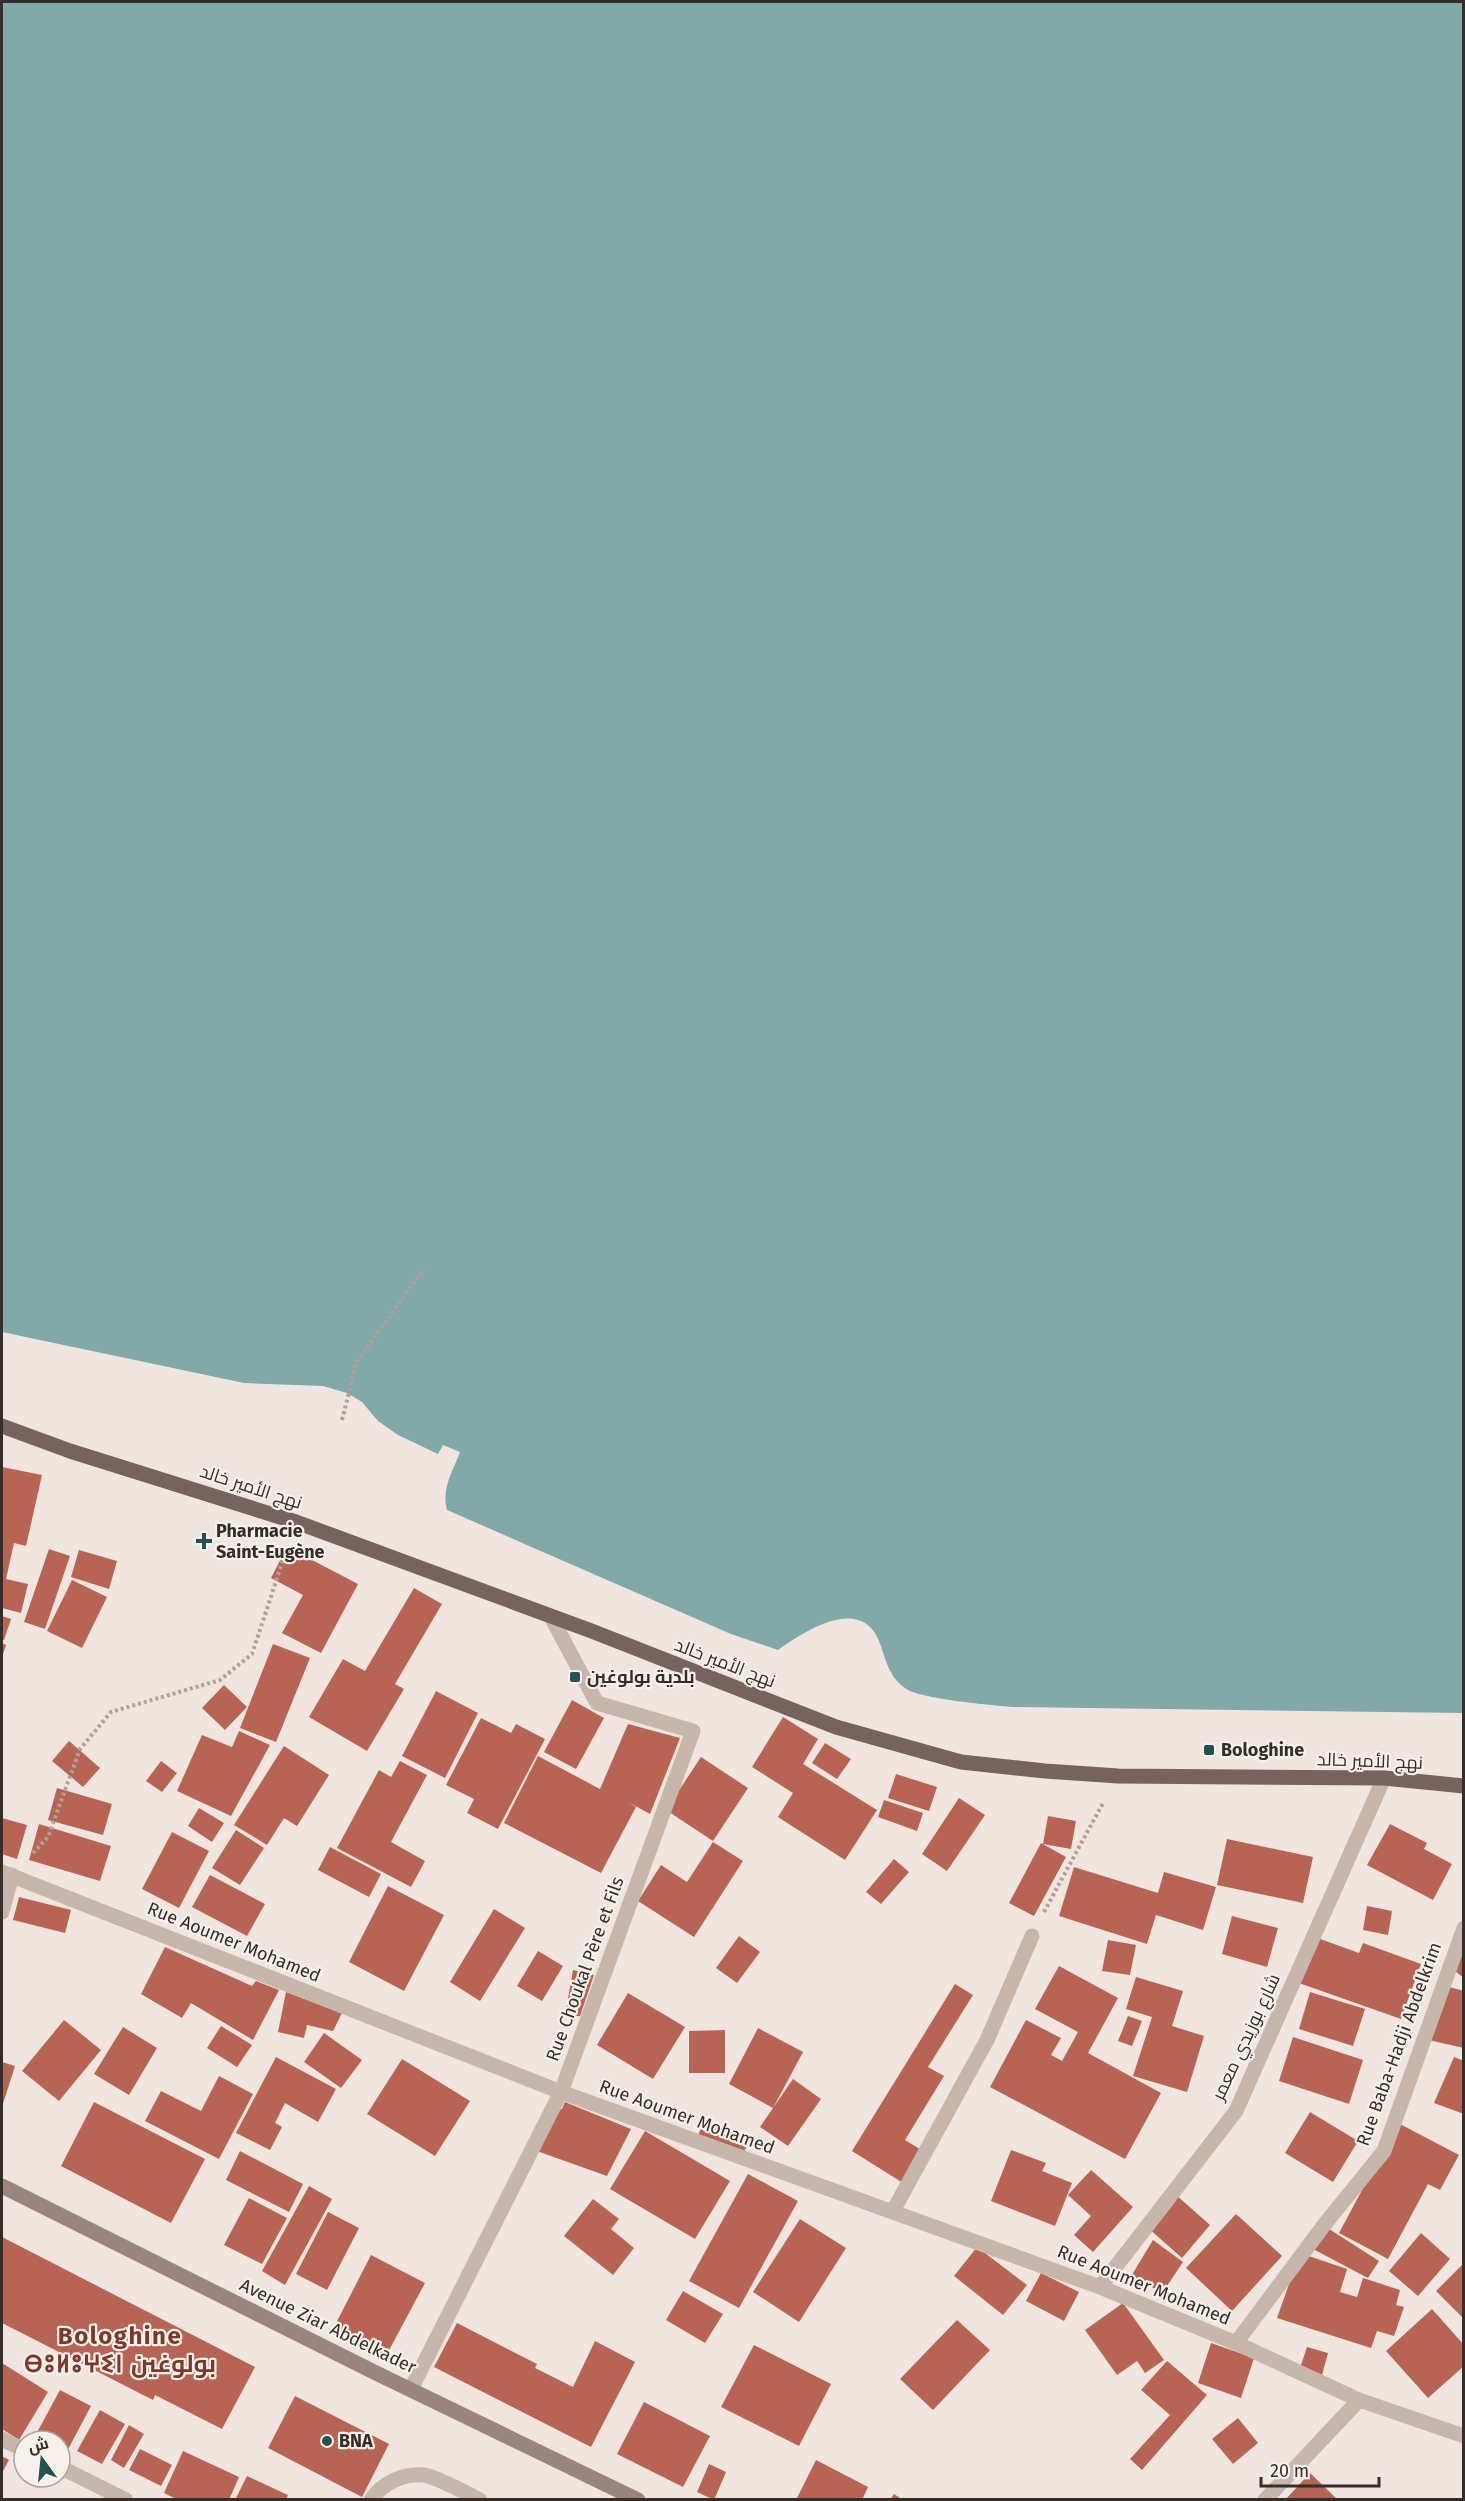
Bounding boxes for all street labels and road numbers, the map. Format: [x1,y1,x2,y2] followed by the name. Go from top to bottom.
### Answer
[197,1460,305,1515] street label: نهج الأمير خالد
[671,1634,778,1693] street label: نهج الأمير خالد
[1317,1748,1423,1775] street label: نهج الأمير خالد
[541,1874,629,2064] street label: Rue Choukal Père et Fils
[144,1897,324,1987] street label: Rue Aoumer Mohamed
[1352,1939,1446,2149] street label: Rue Baba-Hadji Abdelkrim
[1207,1970,1288,2106] street label: شارع بوزيدي معمر
[596,2075,778,2159] street label: Rue Aoumer Mohamed
[1054,2240,1234,2330] street label: Rue Aoumer Mohamed
[236,2274,420,2378] street label: Avenue Ziar Abdelkader

